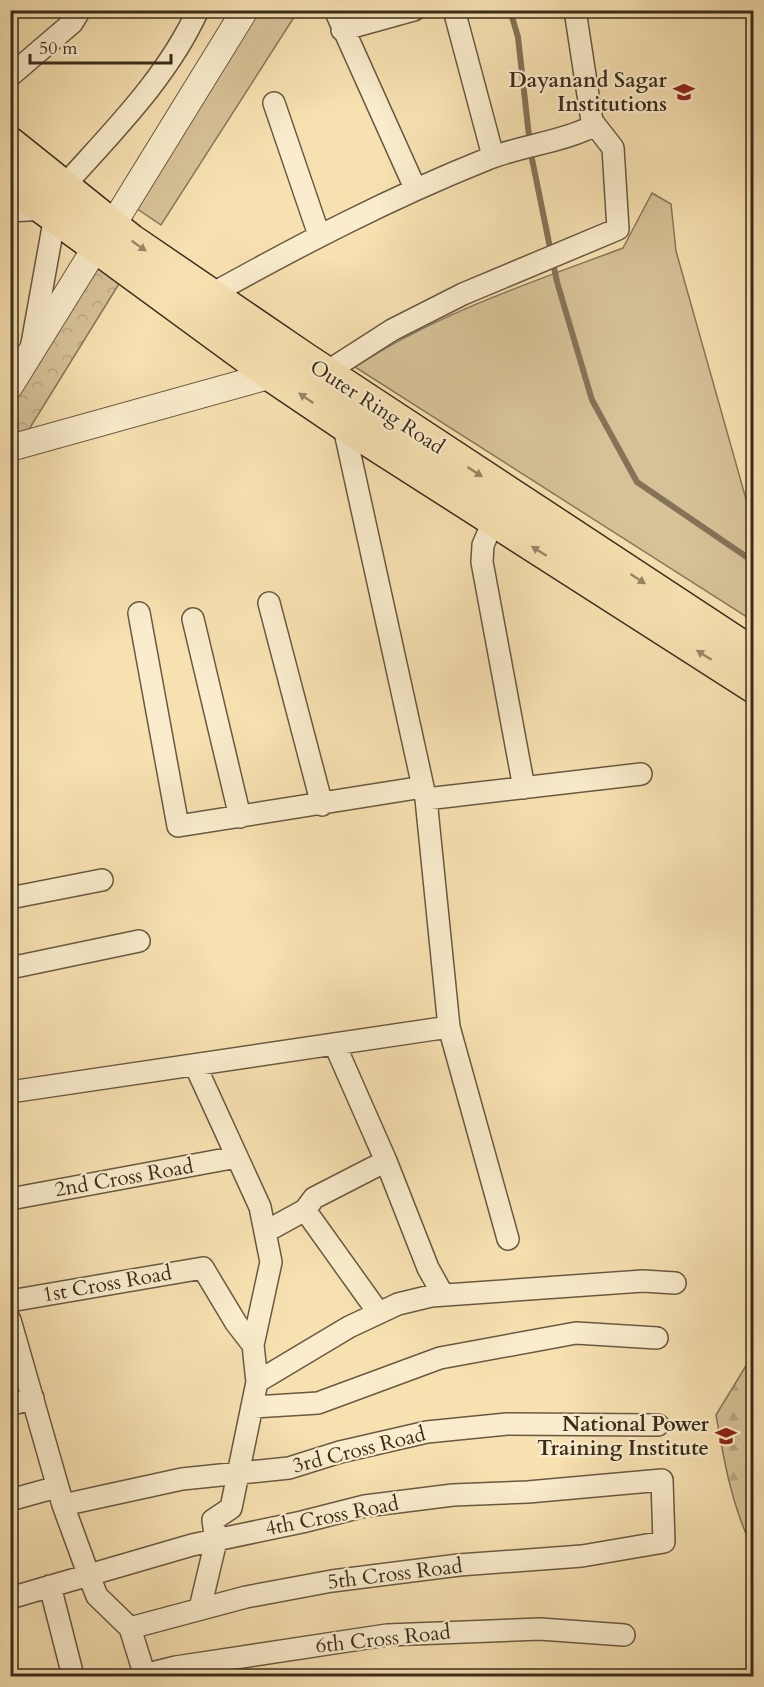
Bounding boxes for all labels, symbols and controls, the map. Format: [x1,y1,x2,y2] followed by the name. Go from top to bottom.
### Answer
[30,27,171,65] scale bar
[39,36,78,61] text: 50 m
[509,66,668,119] place label: Dayanand Sagar Institutions
[672,80,696,104] school or university icon: Dayanand Sagar Institutions
[130,240,146,252] one-way arrow
[304,353,450,461] street label: Outer Ring Road
[298,392,314,404] one-way arrow
[466,466,483,477] one-way arrow
[531,546,547,557] one-way arrow
[629,573,645,585] one-way arrow
[696,650,712,661] one-way arrow
[52,1152,196,1204] street label: 2nd Cross Road
[40,1258,174,1310] street label: 1st Cross Road
[537,1410,710,1463] place label: National Power Training Institute
[289,1419,429,1481] street label: 3rd Cross Road
[714,1424,738,1448] school or university icon: National Power Training Institute
[263,1489,401,1543] street label: 4th Cross Road
[326,1551,464,1597] street label: 5th Cross Road
[314,1617,452,1661] street label: 6th Cross Road

